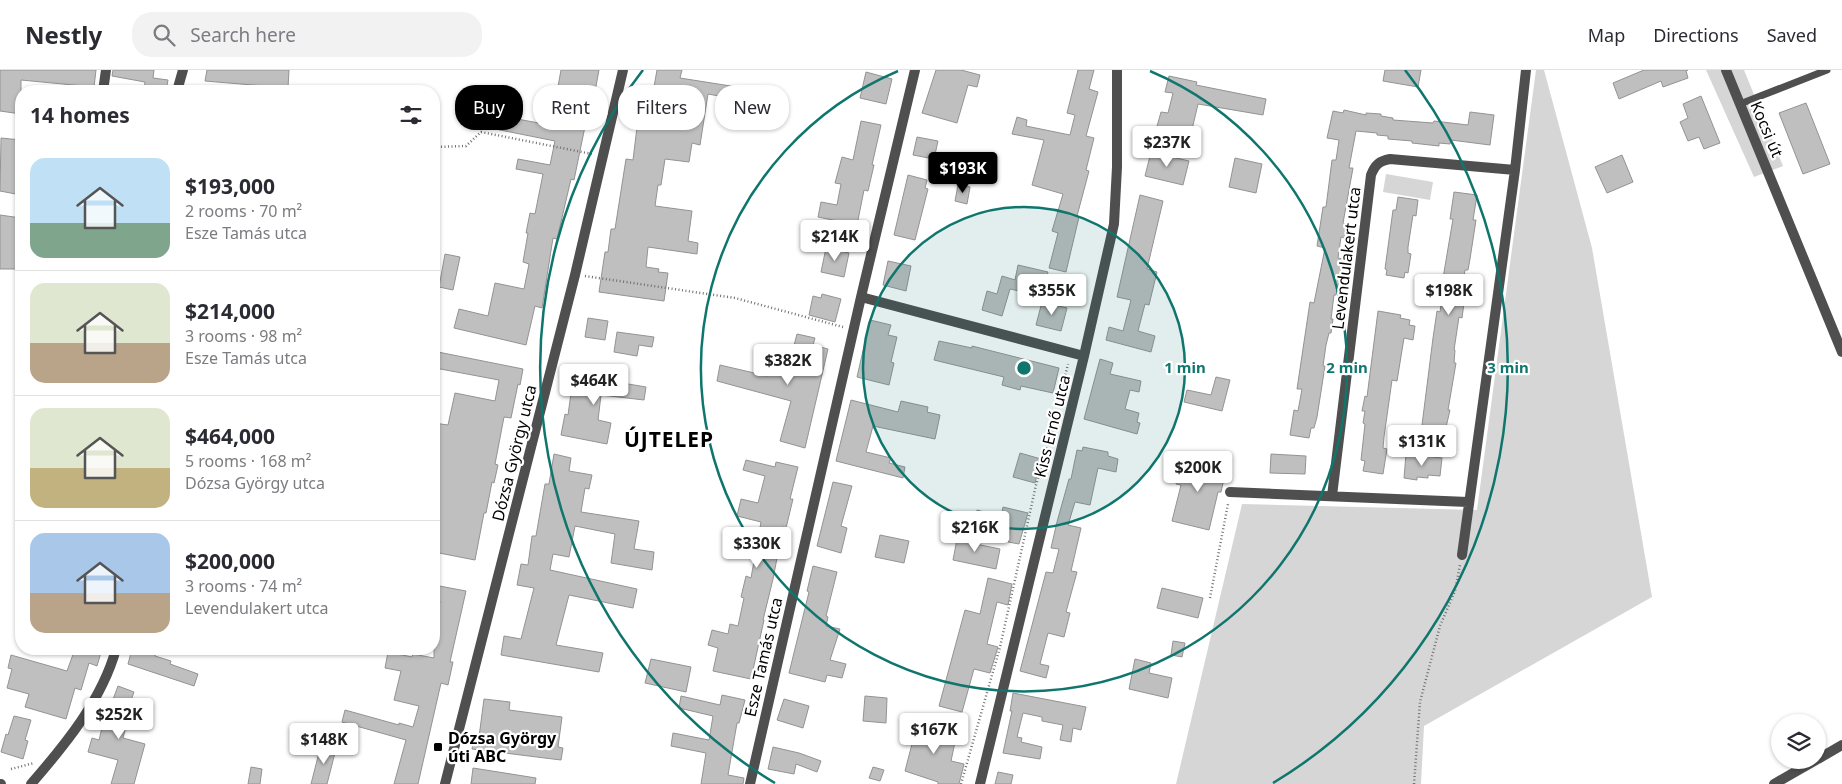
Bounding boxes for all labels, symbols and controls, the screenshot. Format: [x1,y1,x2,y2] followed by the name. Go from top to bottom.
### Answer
[132,12,482,57] search box
[25,18,102,51] text: Nestly
[150,21,178,49] icon: search
[190,22,296,48] text: Search here
[1588,23,1625,47] text: Map
[1653,23,1739,47] text: Directions
[1767,23,1817,47] text: Saved
[455,85,523,130] chip: Buy
[533,85,608,130] chip: Rent
[618,85,705,130] chip: Filters
[715,85,789,130] chip: New
[1745,98,1789,161] street label: Kocsi út
[30,101,130,129] text: 14 homes
[397,101,425,129] icon: filters
[1132,126,1202,168] pin: $237K
[1143,131,1191,153] text: $237K
[928,152,998,194] pin: $193K
[939,157,987,179] text: $193K
[185,172,275,200] text: $193,000
[70,178,130,238] icon: home
[1326,185,1366,331] street label: Levendulakert utca
[185,200,302,222] text: 2 rooms · 70 m²
[800,220,870,262] pin: $214K
[185,222,307,244] text: Esze Tamás utca
[811,225,859,247] text: $214K
[1017,274,1087,316] pin: $355K
[1414,274,1484,316] pin: $198K
[1028,279,1076,301] text: $355K
[1425,279,1473,301] text: $198K
[185,297,275,325] text: $214,000
[70,303,130,363] icon: home
[185,325,302,347] text: 3 rooms · 98 m²
[753,344,823,386] pin: $382K
[185,347,307,369] text: Esze Tamás utca
[764,349,812,371] text: $382K
[1164,357,1206,377] text: 1 min
[1326,357,1368,377] text: 2 min
[1487,357,1529,377] text: 3 min
[1015,359,1033,377] centre of rings
[559,364,629,406] pin: $464K
[570,369,618,391] text: $464K
[1029,372,1075,480] street label: Kiss Ernő utca
[486,382,542,524] street label: Dózsa György utca
[185,422,275,450] text: $464,000
[1387,424,1457,467] pin: $131K
[624,425,714,453] district label: ÚJTELEP
[70,428,130,488] icon: home
[1398,430,1446,452] text: $131K
[185,450,311,472] text: 5 rooms · 168 m²
[1163,450,1233,493] pin: $200K
[1174,456,1222,478] text: $200K
[185,472,325,494] text: Dózsa György utca
[940,510,1010,553] pin: $216K
[951,516,999,538] text: $216K
[722,526,792,569] pin: $330K
[733,532,781,554] text: $330K
[185,547,275,575] text: $200,000
[70,553,130,613] icon: home
[185,575,302,597] text: 3 rooms · 74 m²
[739,595,787,719] street label: Esze Tamás utca
[185,597,328,619] text: Levendulakert utca
[84,698,154,740] pin: $252K
[95,703,143,725] text: $252K
[899,712,969,755] pin: $167K
[1771,714,1826,769] map controls
[1771,714,1826,769] button: layers
[910,718,958,740] text: $167K
[289,722,359,765] pin: $148K
[448,727,557,767] place label: Dózsa György úti ABC
[300,728,348,750] text: $148K
[432,741,444,753] marker: Dózsa György úti ABC

